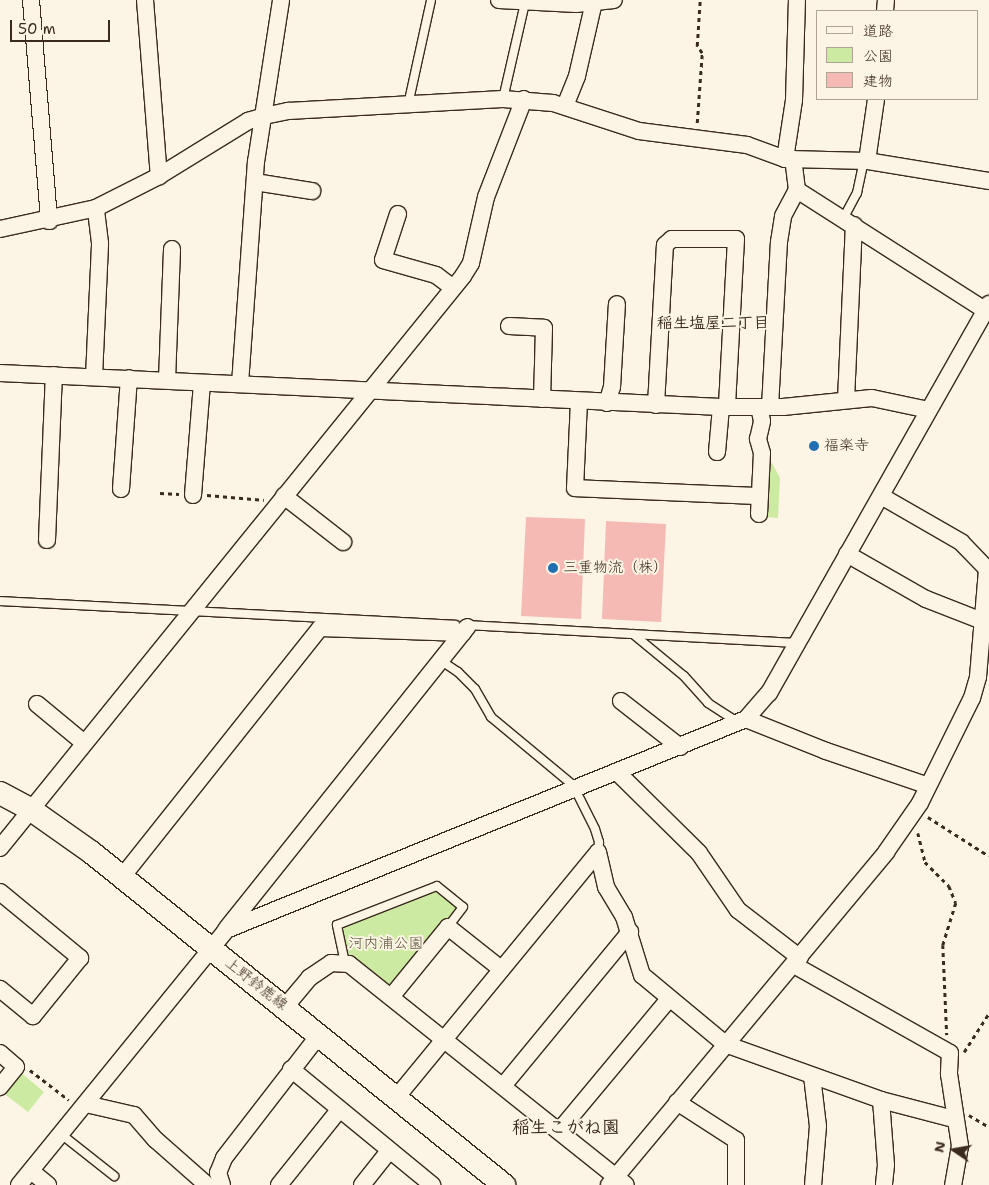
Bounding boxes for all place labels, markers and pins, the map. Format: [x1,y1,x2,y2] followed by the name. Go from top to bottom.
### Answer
[824,437,869,455] place label: 福楽寺
[808,440,820,452] marker: 福楽寺
[563,559,668,577] place label: 三重物流（株）
[547,562,559,574] marker: 三重物流（株）

